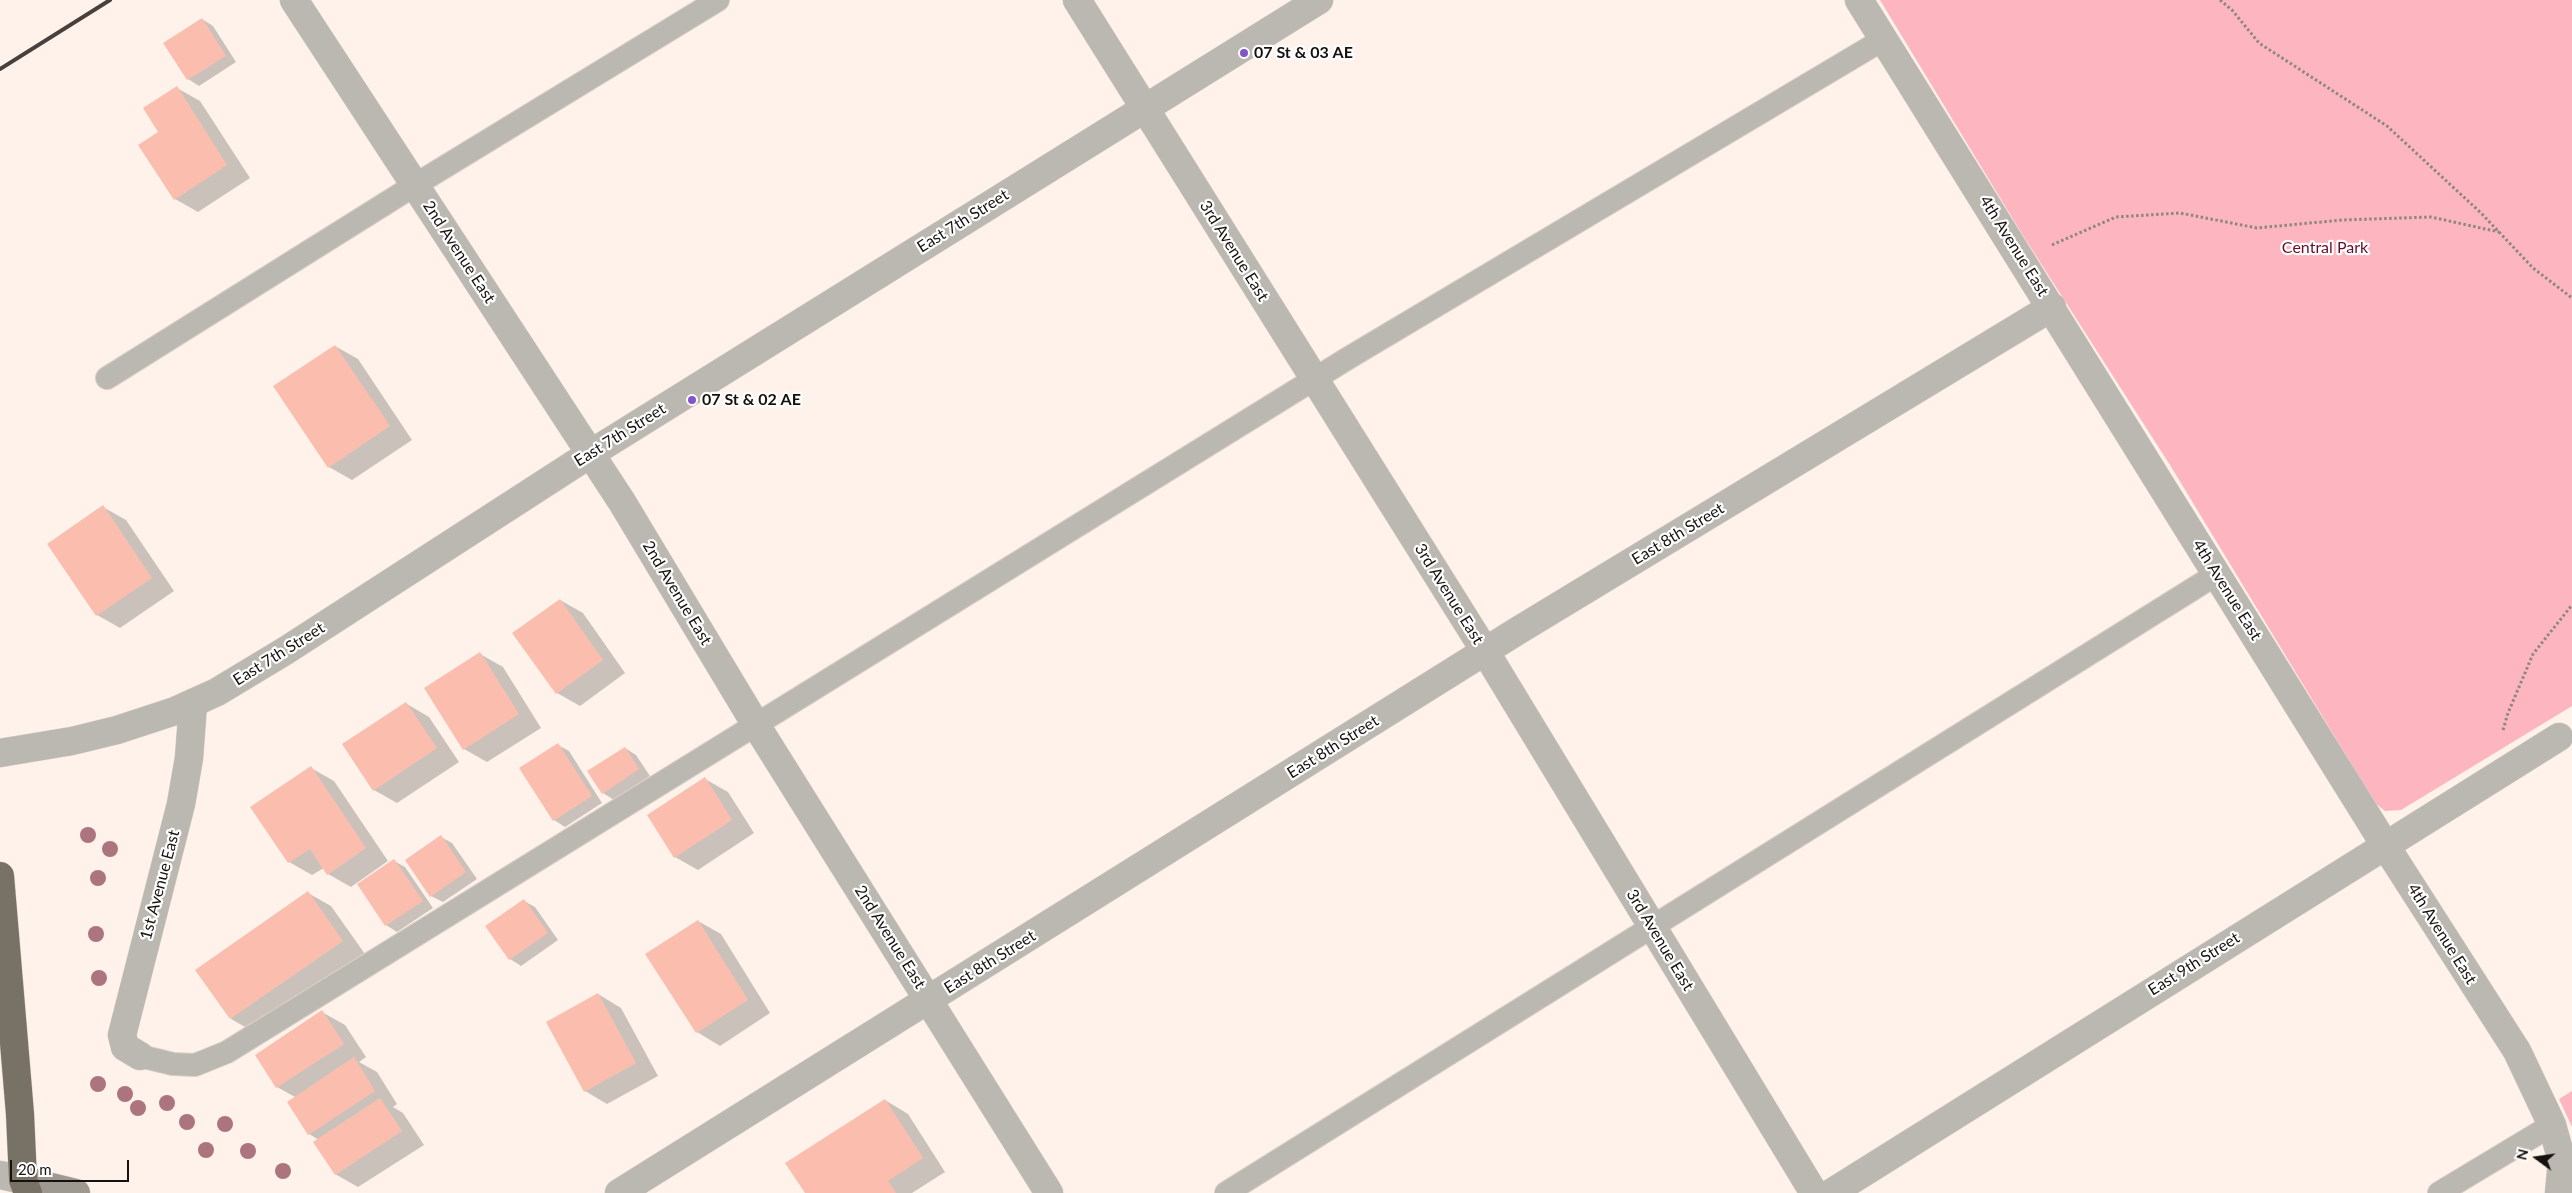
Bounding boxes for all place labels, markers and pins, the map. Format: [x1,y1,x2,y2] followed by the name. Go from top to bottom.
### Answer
[1254,43,1353,63] place label: 07 St & 03 AE
[1238,47,1250,59] marker: 07 St & 03 AE
[702,390,801,410] place label: 07 St & 02 AE
[686,394,698,406] marker: 07 St & 02 AE

